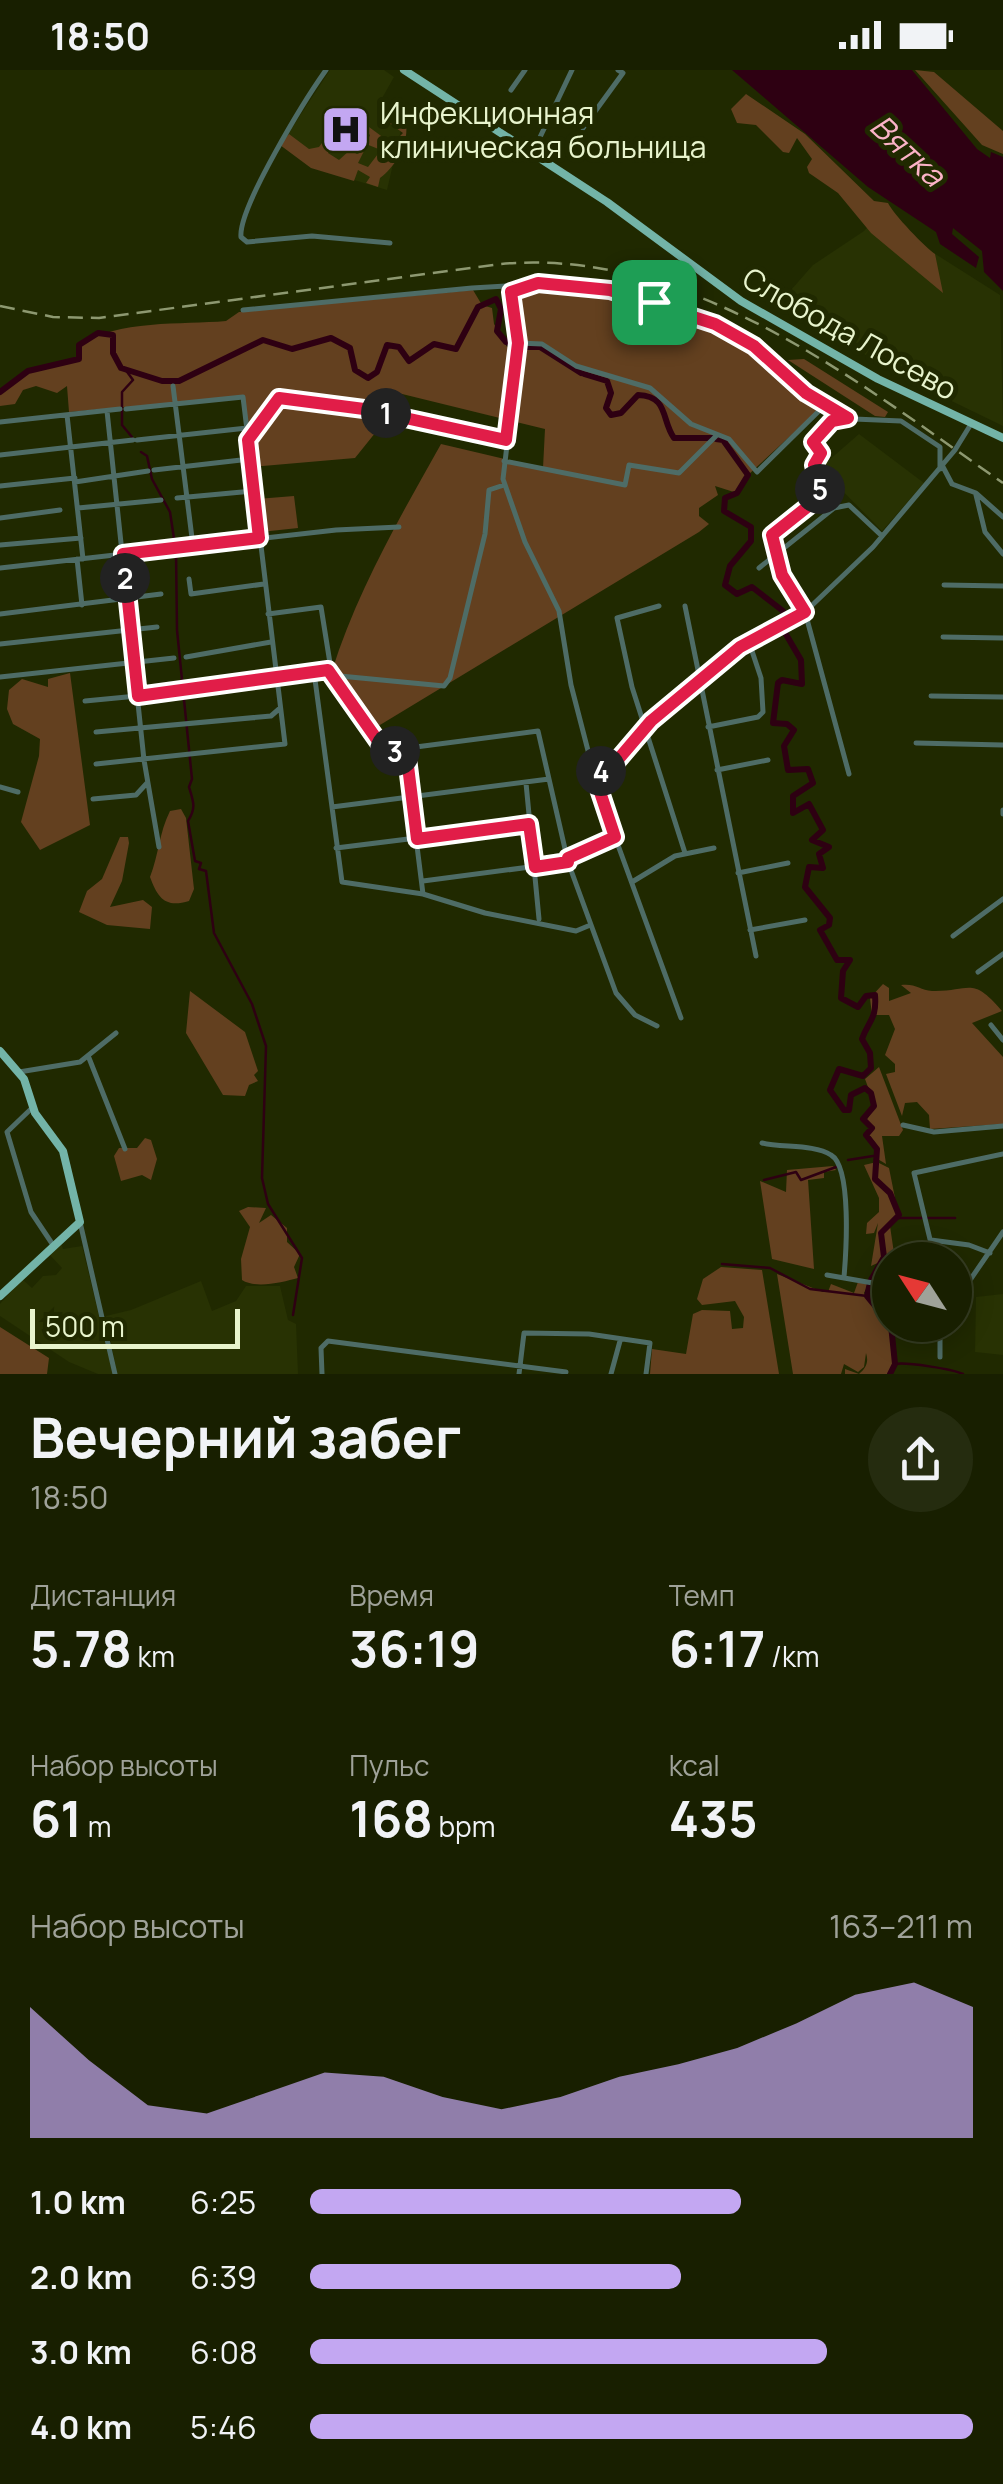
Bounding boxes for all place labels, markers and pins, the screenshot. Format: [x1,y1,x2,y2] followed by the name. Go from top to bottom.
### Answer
[380,92,706,167] place label: Инфекционная клиническая больница
[319,103,371,155] hospital icon: Инфекционная клиническая больница
[612,260,697,345] pin
[361,388,411,438] pin: 1
[795,464,845,514] pin: 5
[100,553,150,603] pin: 2
[370,726,420,776] pin: 3
[576,746,626,796] pin: 4

